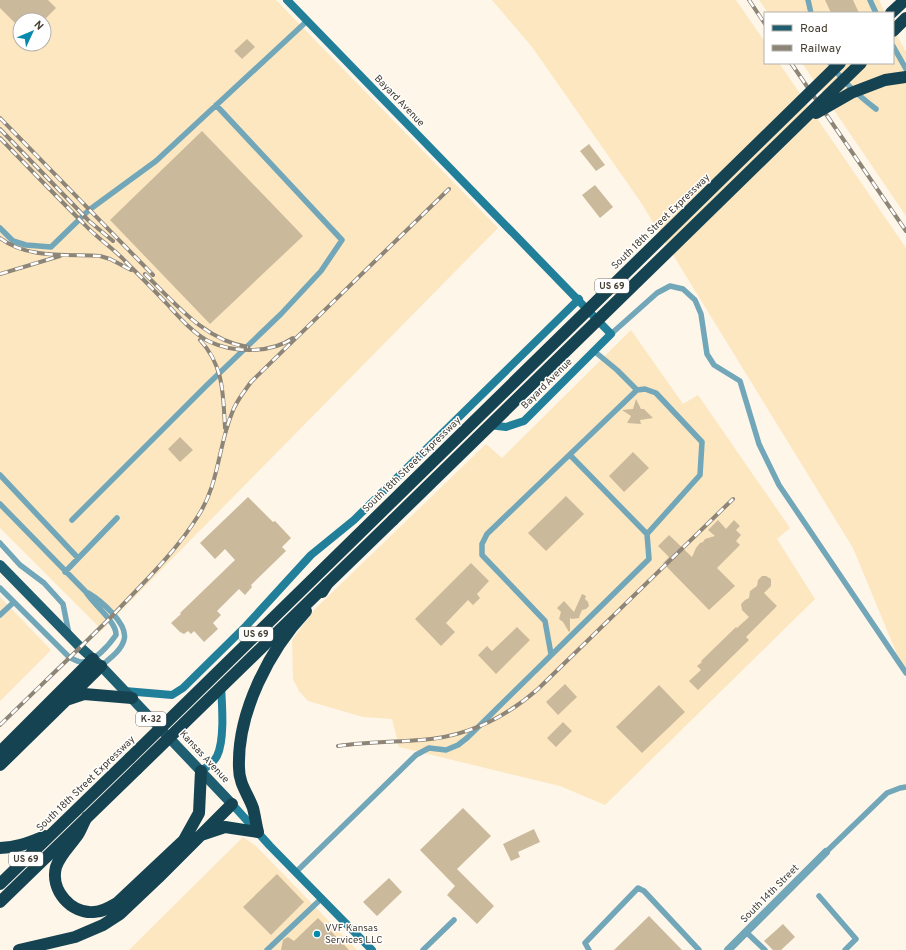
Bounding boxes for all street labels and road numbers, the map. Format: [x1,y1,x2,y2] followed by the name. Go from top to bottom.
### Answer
[371,72,427,130] street label: Bayard Avenue
[609,171,713,273] street label: South 18th Street Expressway
[595,279,629,293] road number: US 69
[519,356,575,412] street label: Bayard Avenue
[360,414,464,516] street label: South 18th Street Expressway
[239,627,273,641] road number: US 69
[136,712,166,726] road number: K-32
[176,728,232,786] street label: Kansas Avenue
[34,733,138,835] street label: South 18th Street Expressway
[9,852,43,866] road number: US 69
[738,862,802,926] street label: South 14th Street

